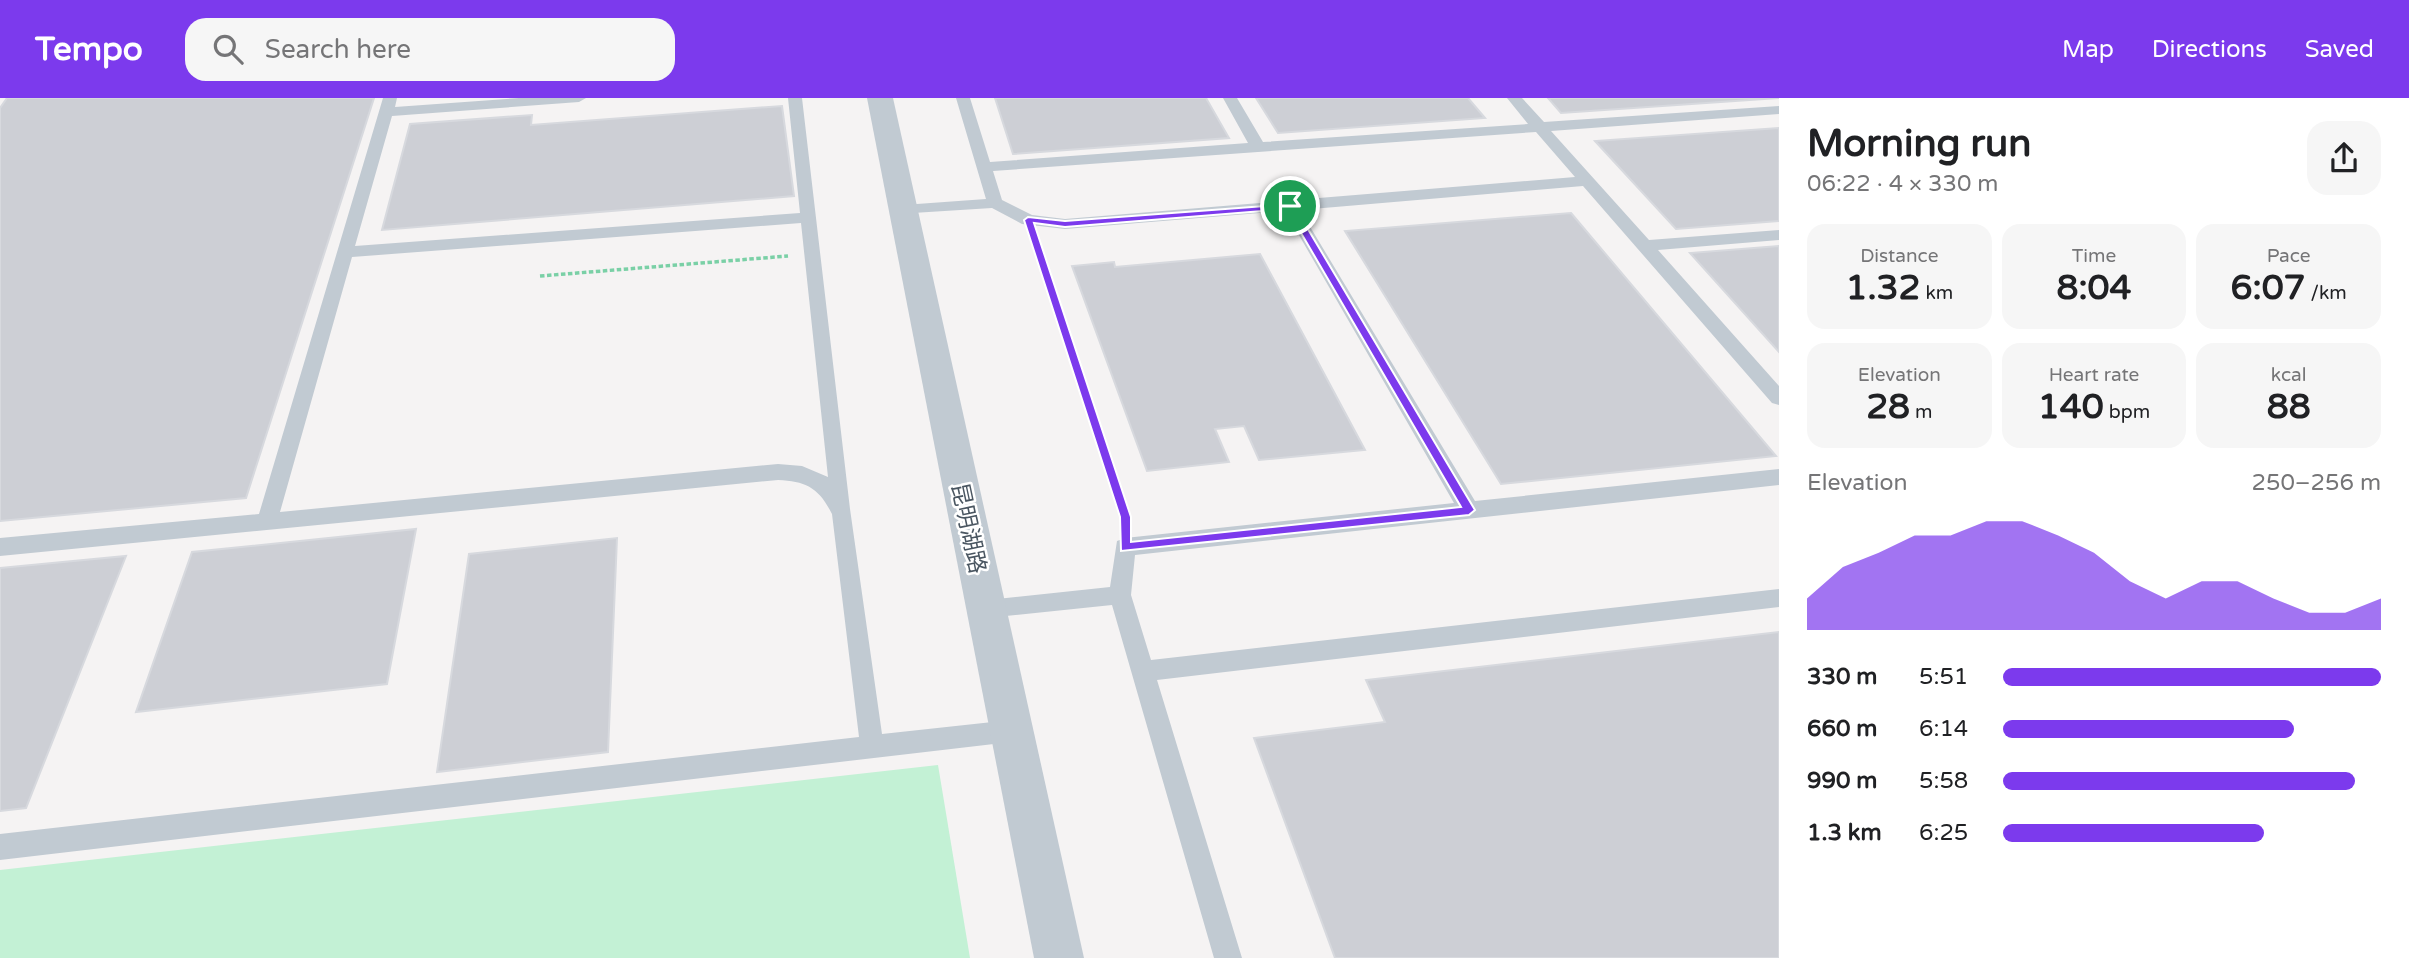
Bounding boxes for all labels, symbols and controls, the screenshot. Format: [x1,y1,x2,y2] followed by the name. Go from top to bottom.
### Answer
[185,18,675,81] search box
[35,30,143,69] text: Tempo
[209,30,247,68] icon: search
[265,34,411,65] text: Search here
[2062,35,2114,64] text: Map
[2152,35,2267,64] text: Directions
[2305,35,2374,64] text: Saved
[1807,121,2031,167] text: Morning run
[2307,121,2381,195] button: share
[1807,170,1998,198] text: 06:22 · 4 × 330 m
[1260,176,1320,236] pin
[1271,187,1309,225] icon: arrive
[1860,245,1938,267] text: Distance
[2072,245,2116,267] text: Time
[2267,245,2311,267] text: Pace
[1845,267,1920,309] text: 1.32
[2056,267,2132,309] text: 8:04
[2231,267,2306,309] text: 6:07
[1920,282,1953,304] text: km
[2306,282,2347,304] text: /km
[1858,364,1941,386] text: Elevation
[2049,364,2139,386] text: Heart rate
[2271,364,2307,386] text: kcal
[1866,386,1910,428] text: 28
[2038,386,2104,428] text: 140
[2267,386,2311,428] text: 88
[1910,401,1933,423] text: m
[2104,401,2150,423] text: bpm
[1807,469,1908,497] text: Elevation
[2252,469,2381,497] text: 250–256 m
[945,480,991,576] street label: 昆明湖路
[1807,663,1877,691] text: 330 m
[1919,663,1968,691] text: 5:51
[1807,715,1877,743] text: 660 m
[1919,715,1968,743] text: 6:14
[1807,767,1877,795] text: 990 m
[1919,767,1968,795] text: 5:58
[1807,819,1882,847] text: 1.3 km
[1919,819,1968,847] text: 6:25

